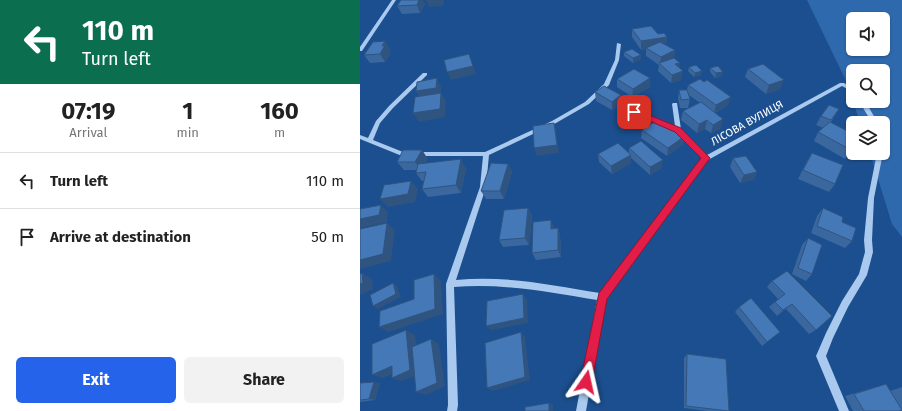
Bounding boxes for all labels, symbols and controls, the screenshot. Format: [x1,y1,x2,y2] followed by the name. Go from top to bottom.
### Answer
[846,12,890,160] map controls
[846,12,890,56] button: sound
[82,14,154,47] text: 110 m
[16,16,68,68] icon: left
[82,48,151,70] text: Turn left
[846,64,890,108] button: search
[617,95,651,129] pin
[61,97,115,125] text: 07:19
[182,97,193,125] text: 1
[260,97,299,125] text: 160
[709,98,785,148] street label: ЛІСОВА ВУЛИЦЯ
[623,101,645,123] icon: arrive
[846,116,890,160] button: layers
[69,125,107,140] text: Arrival
[177,125,199,140] text: min
[274,125,285,140] text: m
[16,170,38,192] icon: left
[50,172,108,190] text: Turn left
[306,172,344,190] text: 110 m
[16,226,38,248] icon: arrive
[50,228,191,246] text: Arrive at destination
[311,228,344,246] text: 50 m
[16,357,176,403] button: Exit
[184,357,344,403] button: Share
[565,361,607,403] position arrow

